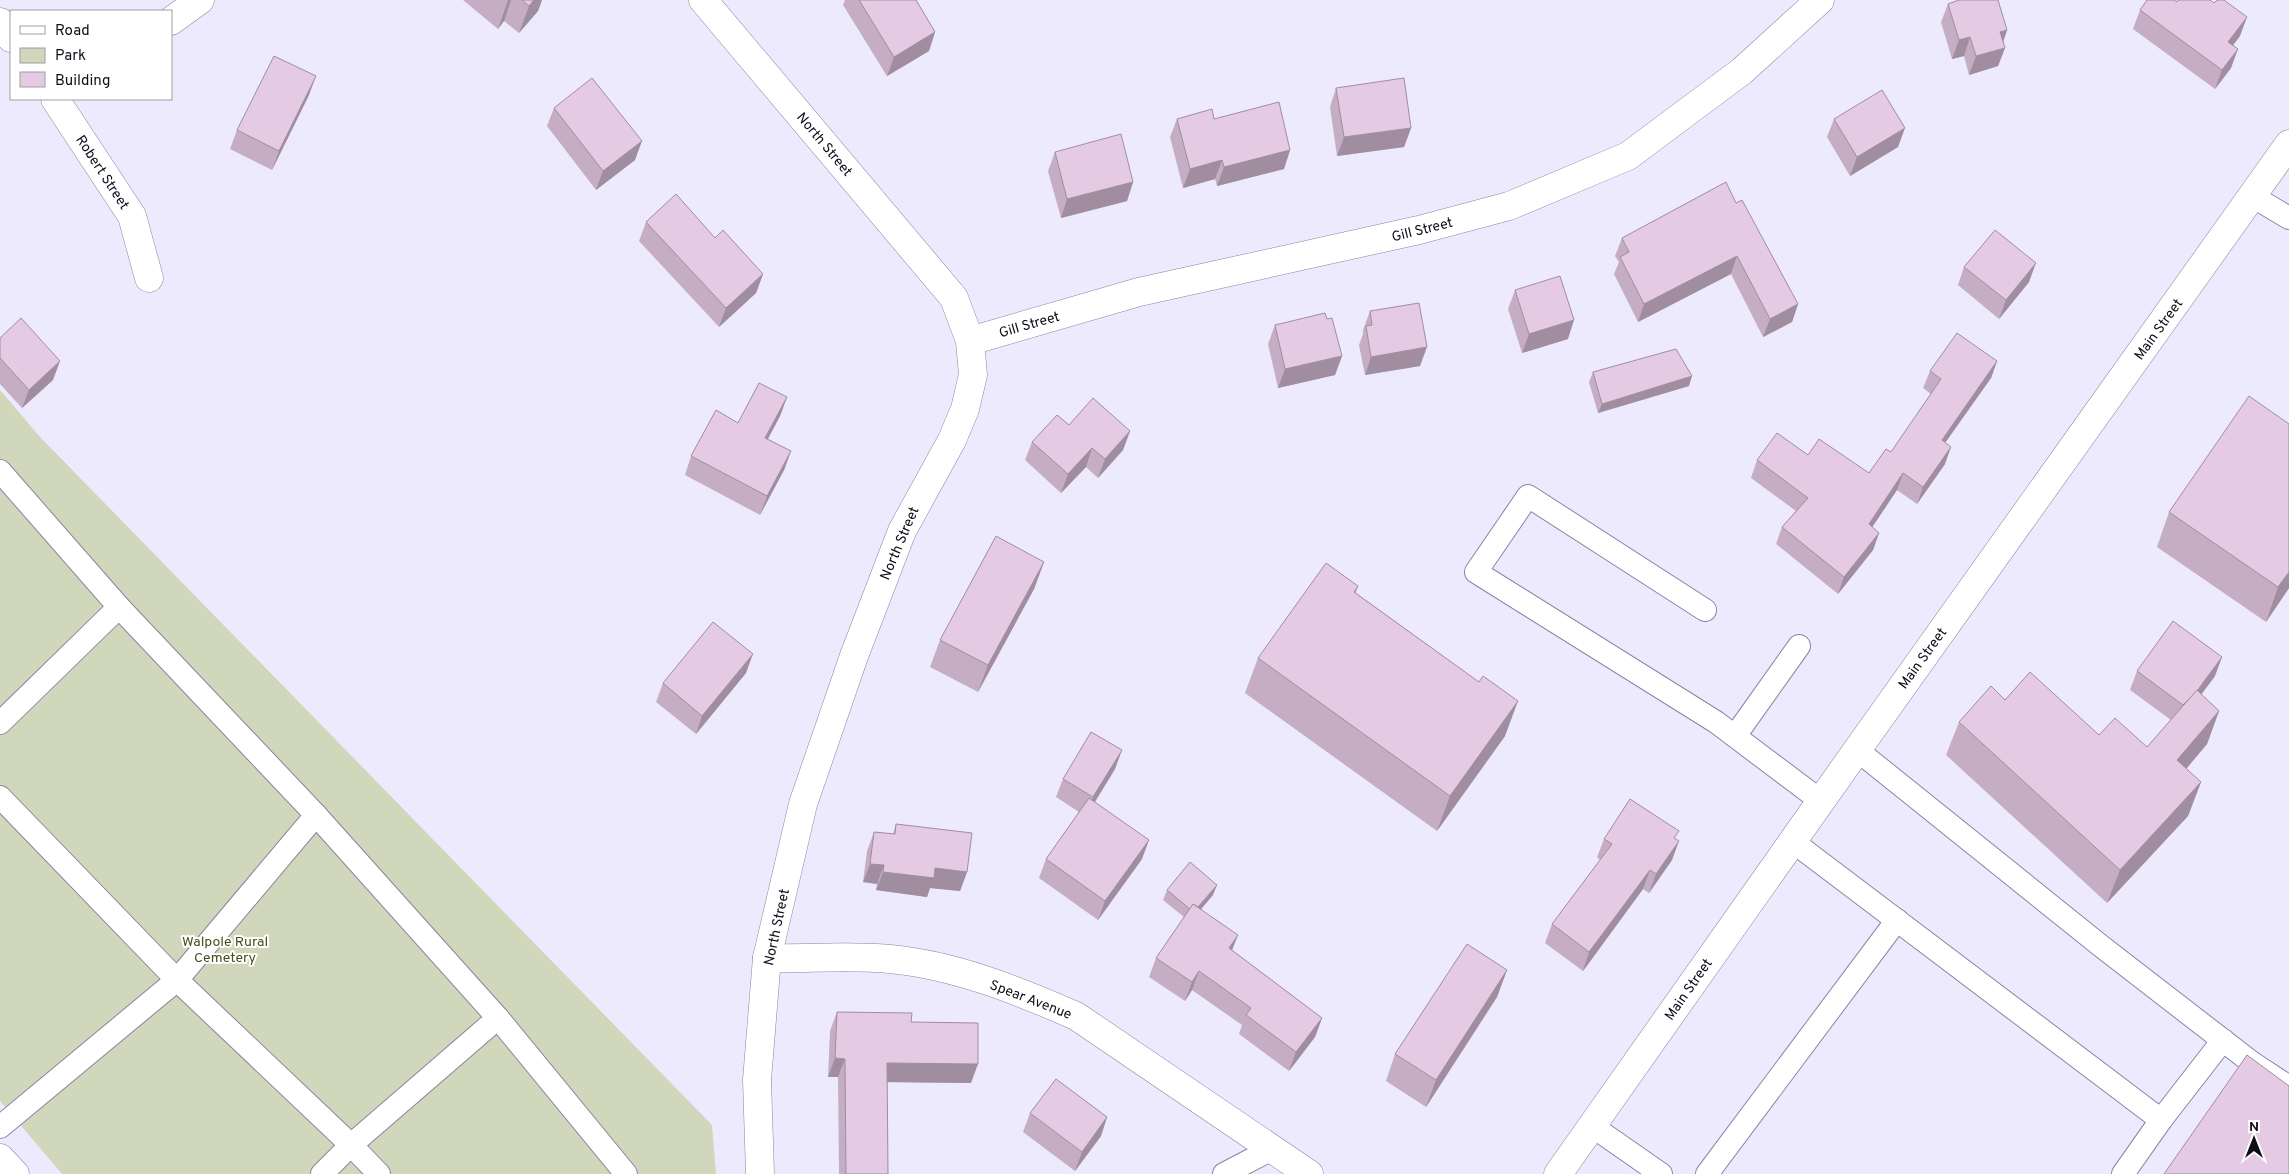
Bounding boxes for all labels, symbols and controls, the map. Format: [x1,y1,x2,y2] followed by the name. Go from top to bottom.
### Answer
[10,10,172,100] legend
[55,22,90,41] text: Road
[55,47,86,66] text: Park
[55,72,110,91] text: Building
[792,110,855,180] street label: North Street
[71,132,132,213] street label: Robert Street
[1390,215,1455,246] street label: Gill Street
[2131,296,2187,364] street label: Main Street
[997,309,1062,342] street label: Gill Street
[877,504,923,583] street label: North Street
[1895,625,1951,693] street label: Main Street
[761,887,794,967] street label: North Street
[182,934,268,967] park label: Walpole Rural Cemetery
[1662,956,1717,1024] street label: Main Street
[987,977,1074,1024] street label: Spear Avenue
[2229,1114,2279,1164] north arrow
[2249,1119,2259,1136] text: N

